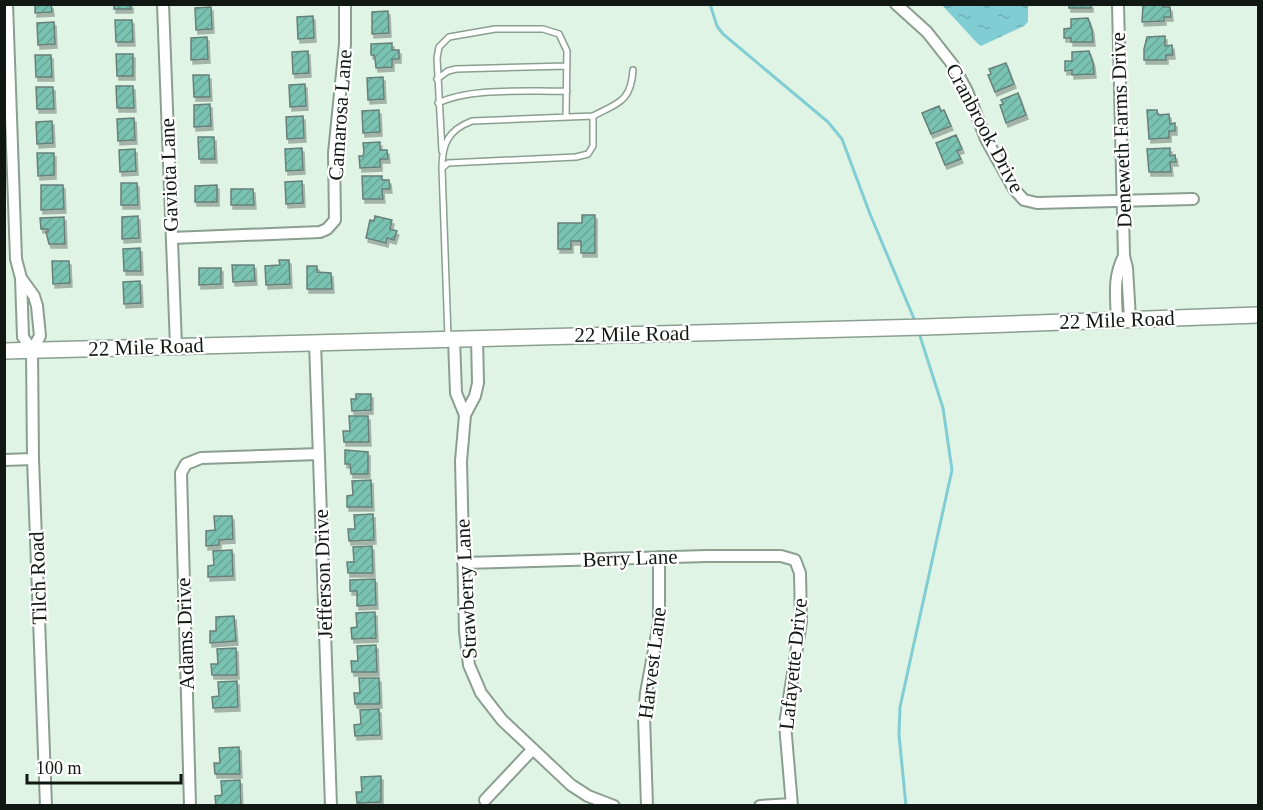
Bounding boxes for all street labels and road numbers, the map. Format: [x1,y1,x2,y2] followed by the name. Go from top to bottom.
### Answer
[1106,32,1136,228] street label: Deneweth Farms Drive
[323,49,357,181] street label: Camarosa Lane
[941,59,1029,197] street label: Cranbrook Drive
[155,118,183,232] street label: Gaviota Lane
[1059,306,1176,334] street label: 22 Mile Road
[574,321,690,347] street label: 22 Mile Road
[88,333,205,361] street label: 22 Mile Road
[309,509,337,639] street label: Jefferson Drive
[450,518,482,660] street label: Strawberry Lane
[24,531,52,625] street label: Tilch Road
[582,544,678,572] street label: Berry Lane
[171,577,199,691] street label: Adams Drive
[774,597,812,731] street label: Lafayette Drive
[633,606,671,720] street label: Harvest Lane

